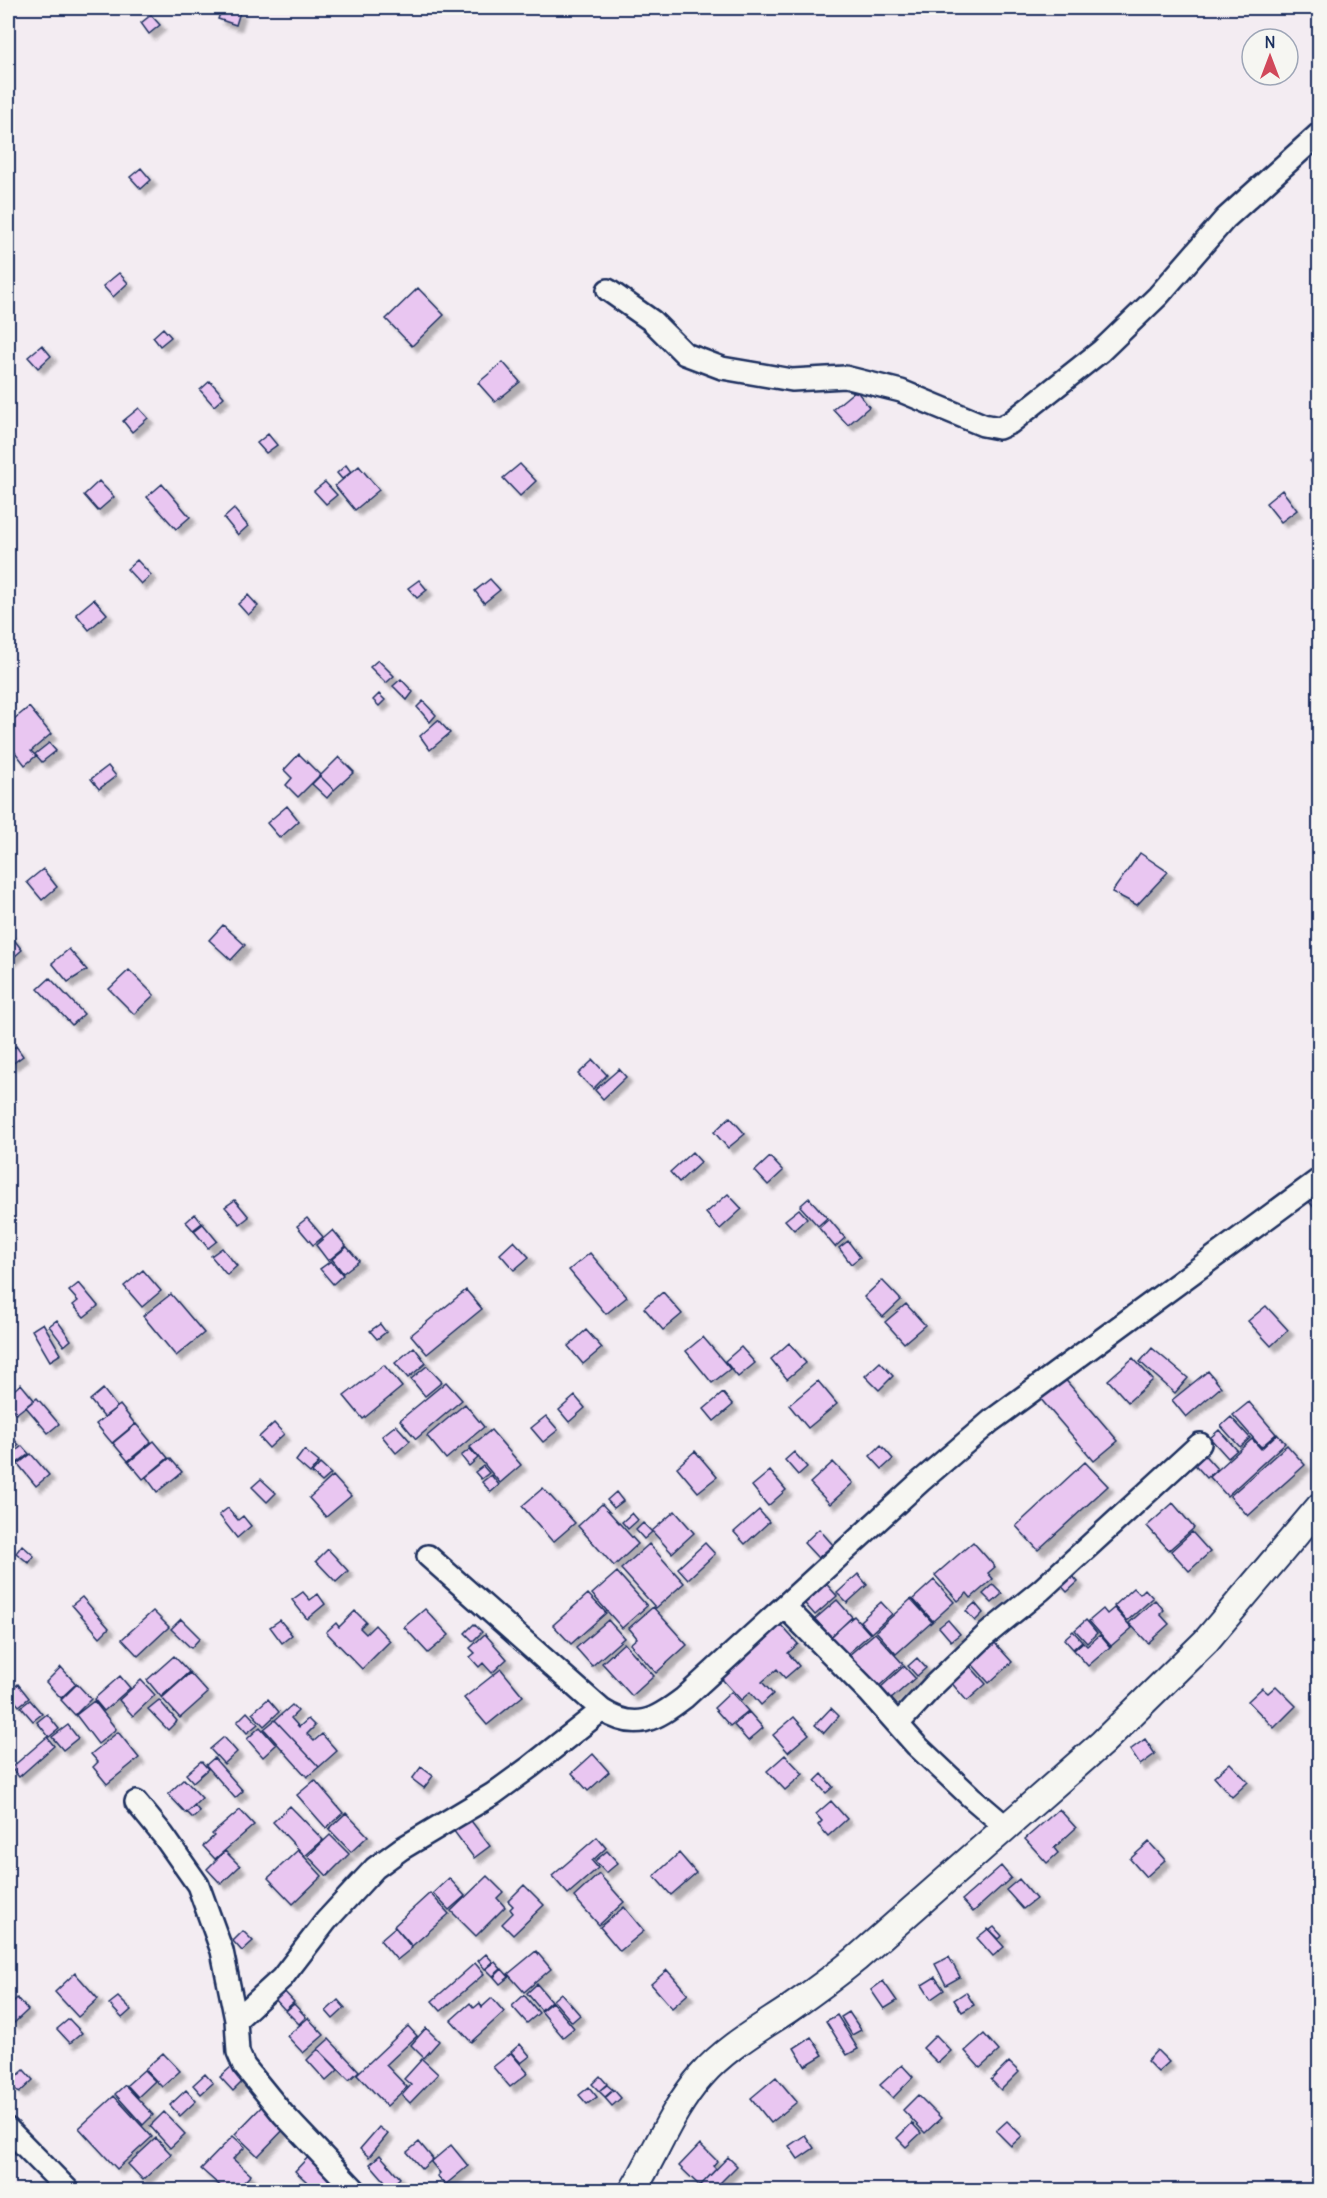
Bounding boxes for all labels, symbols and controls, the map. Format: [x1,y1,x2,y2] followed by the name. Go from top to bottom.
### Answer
[1240,27,1300,87] north arrow
[1264,32,1276,52] text: N

